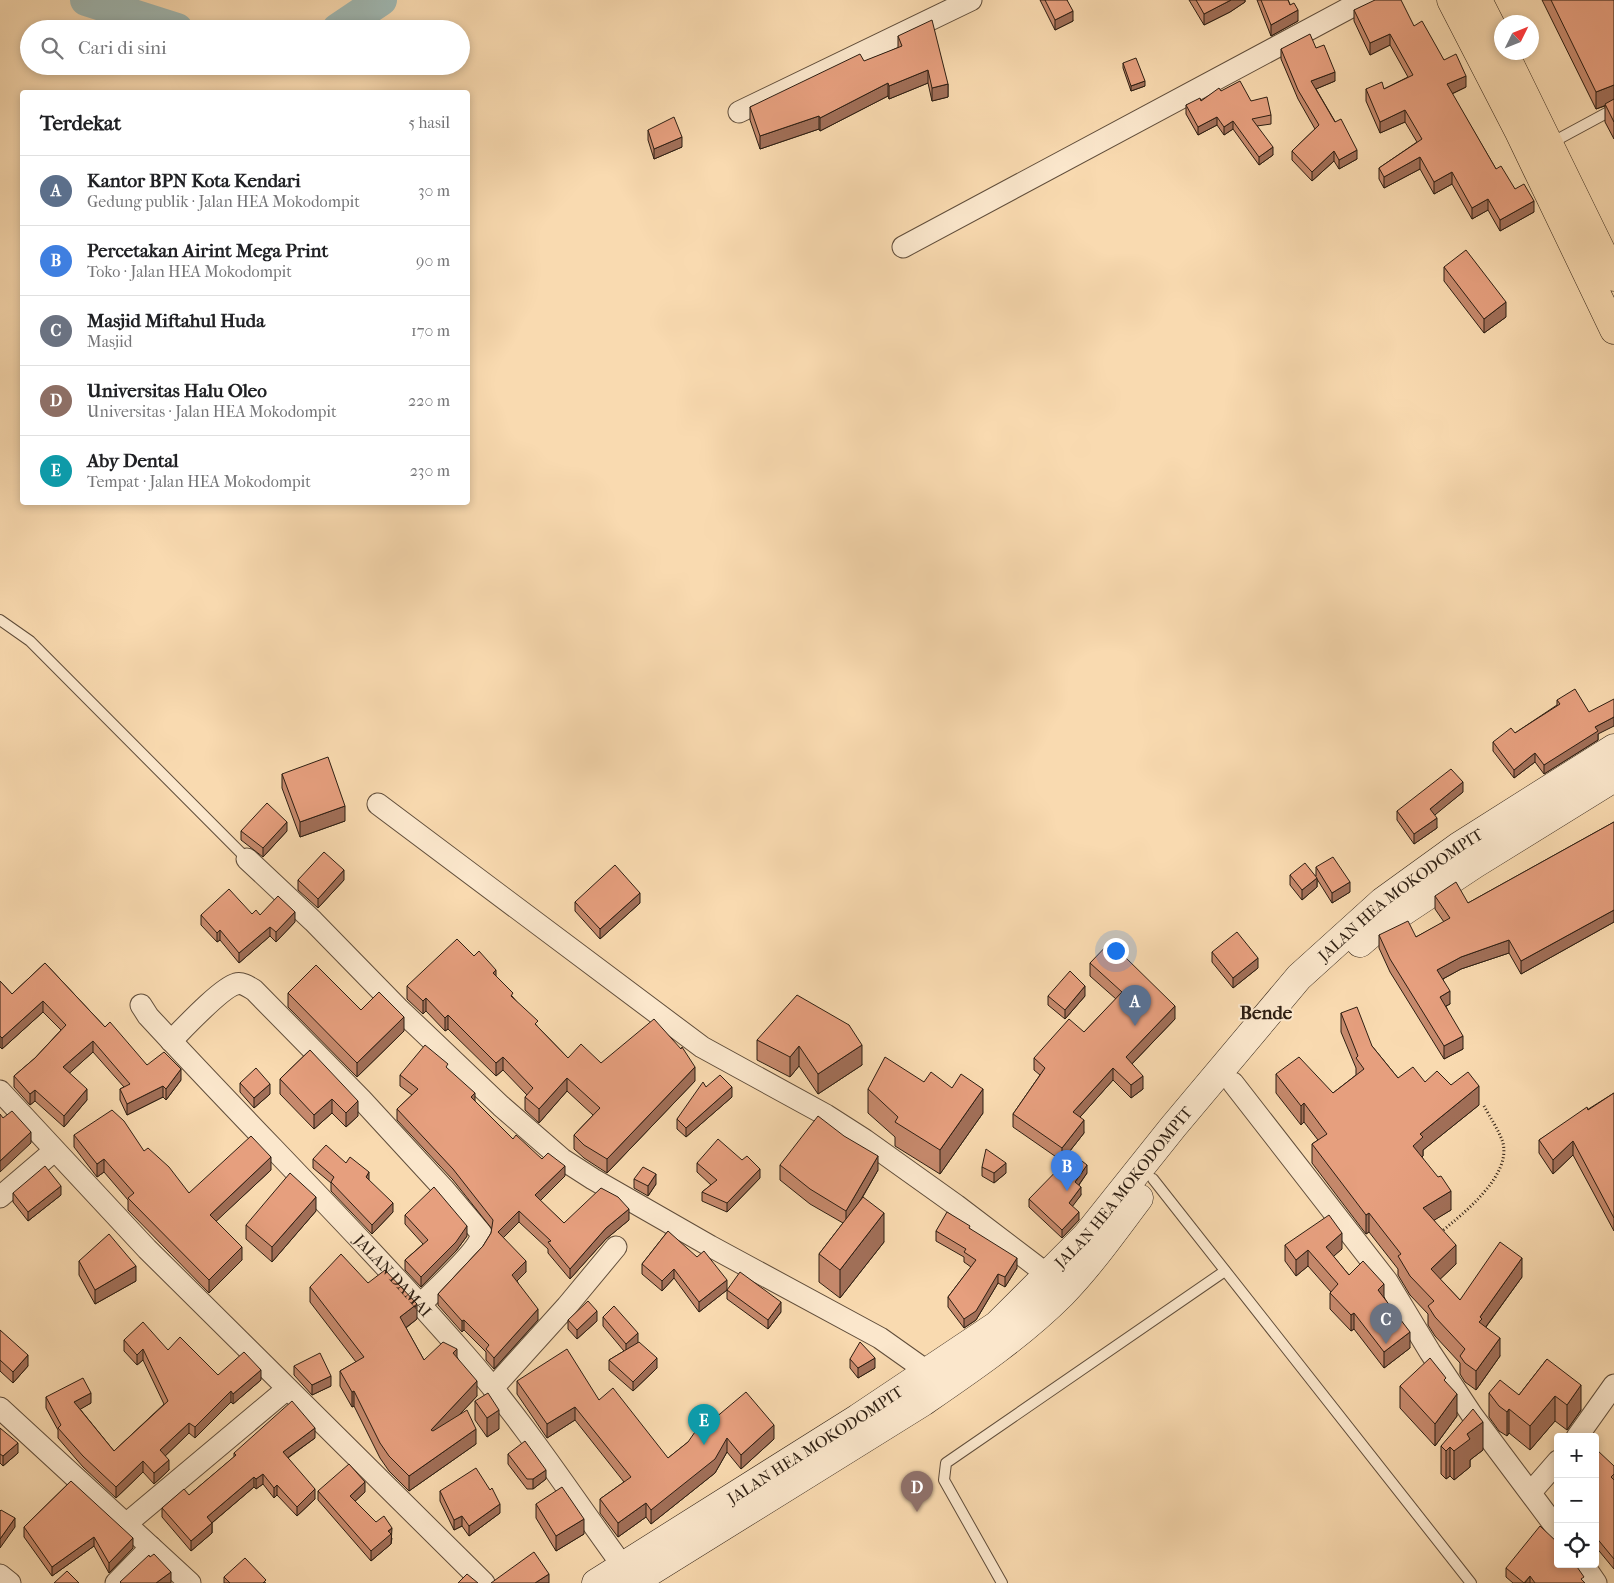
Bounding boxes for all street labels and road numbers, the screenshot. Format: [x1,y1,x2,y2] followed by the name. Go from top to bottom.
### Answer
[1312,824,1486,966] street label: JALAN HEA MOKODOMPIT
[1049,1102,1196,1273] street label: JALAN HEA MOKODOMPIT
[349,1229,436,1321] street label: JALAN DAMAI
[722,1381,906,1509] street label: JALAN HEA MOKODOMPIT

